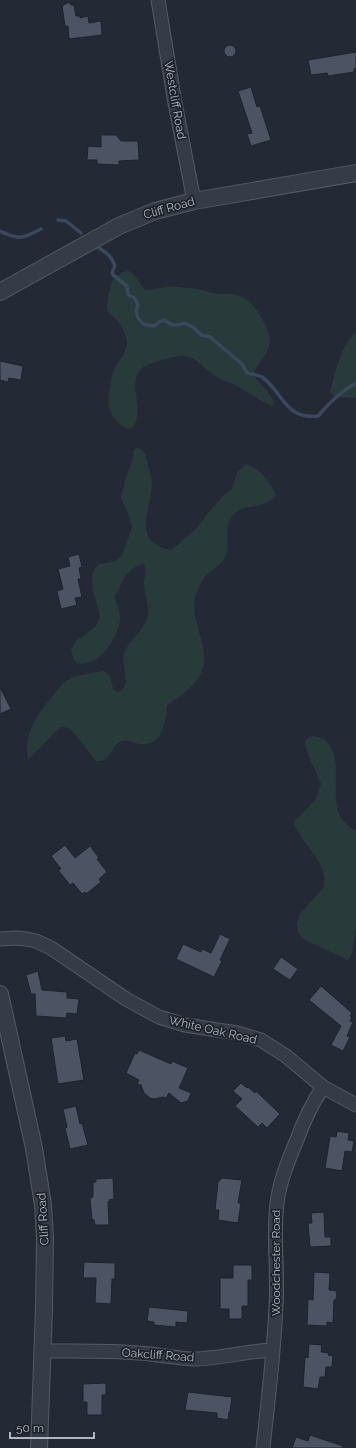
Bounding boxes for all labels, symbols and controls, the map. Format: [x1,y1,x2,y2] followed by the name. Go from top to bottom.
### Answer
[161,60,189,140] street label: Westcliff Road
[142,194,196,222] street label: Cliff Road
[168,1013,258,1047] street label: White Oak Road
[34,1192,52,1246] street label: Cliff Road
[269,1210,283,1316] street label: Woodchester Road
[121,1345,195,1365] street label: Oakcliff Road
[10,1414,94,1440] scale bar
[16,1421,44,1435] text: 50 m

